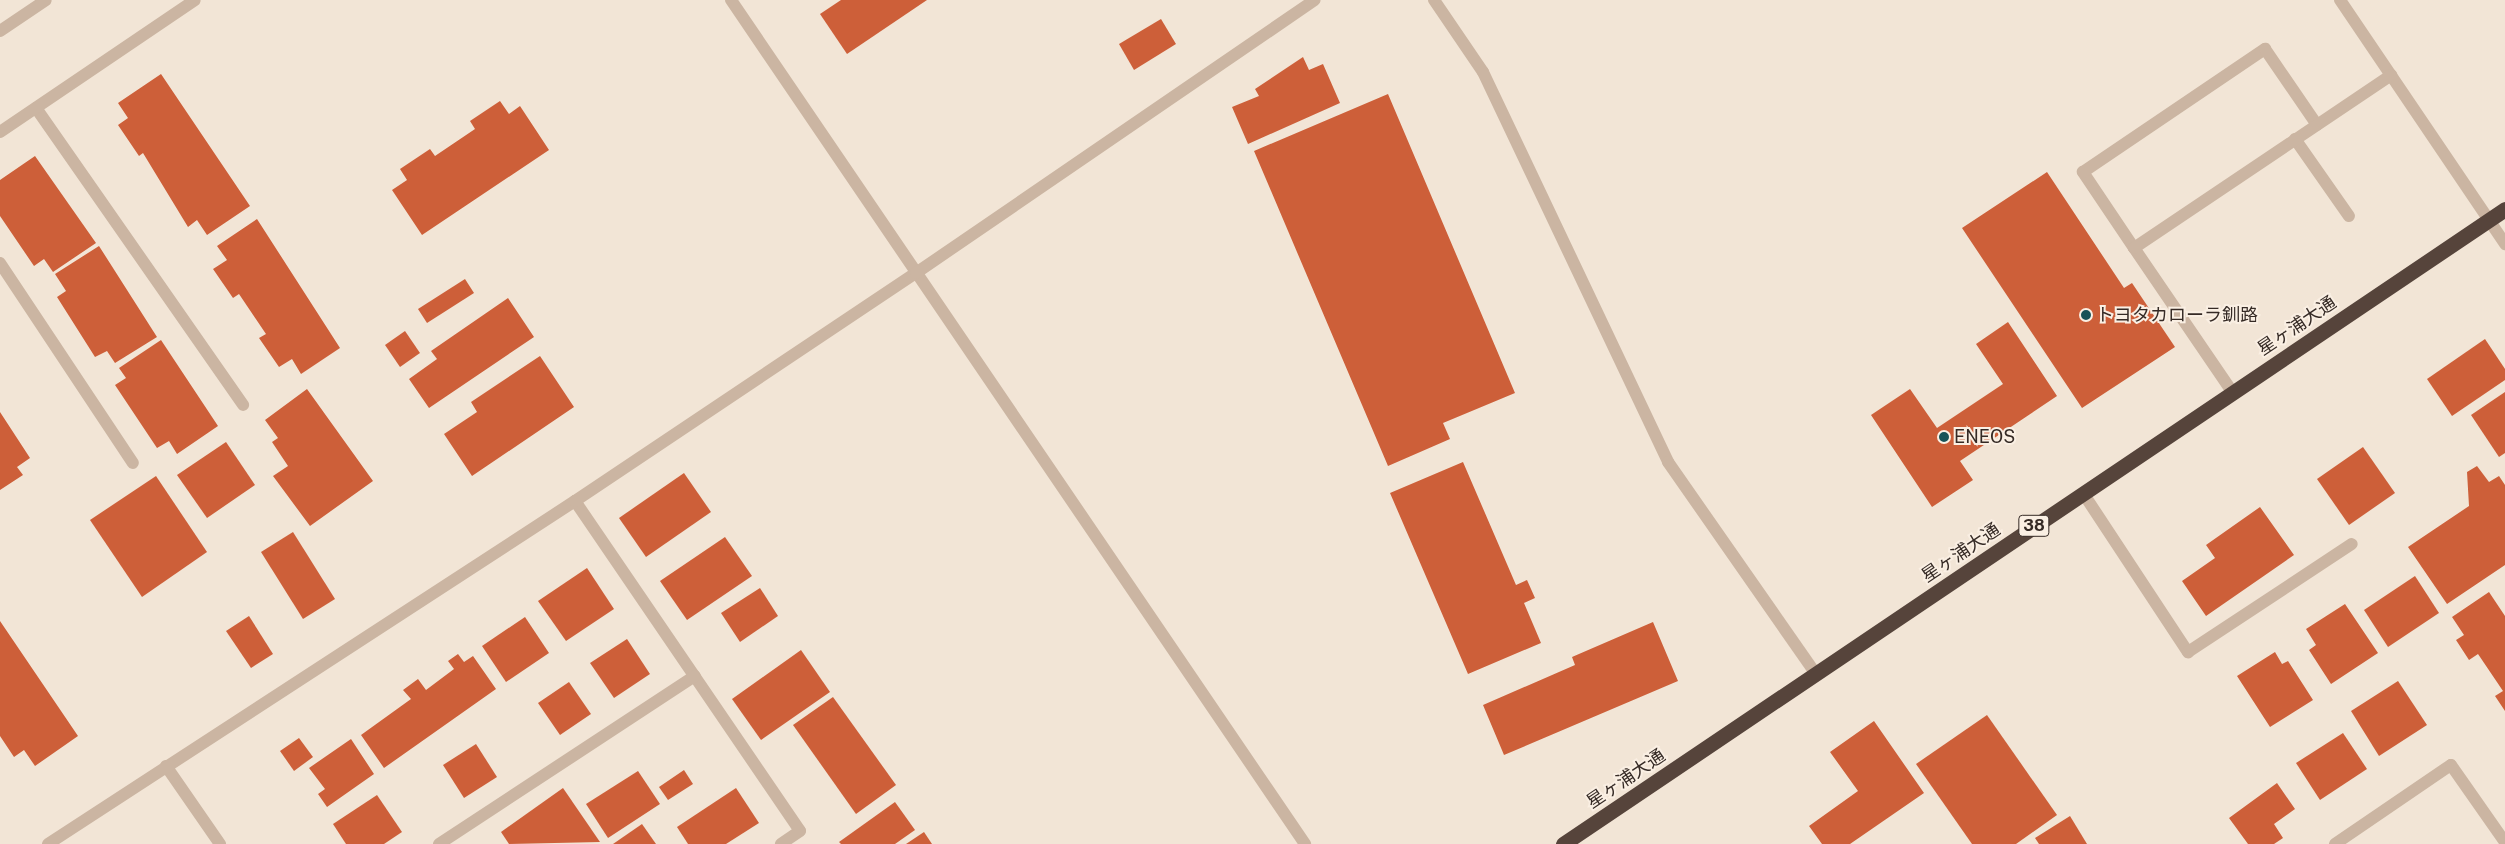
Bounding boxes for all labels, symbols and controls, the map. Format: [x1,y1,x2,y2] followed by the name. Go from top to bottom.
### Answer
[2254,292,2340,360] street label: 星ヶ浦大通
[2096,304,2258,326] place label: トヨタカローラ釧路
[2080,309,2092,321] marker: トヨタカローラ釧路
[1954,426,2015,448] place label: ENEOS
[1938,431,1950,443] marker: ENEOS
[2018,512,2050,540] road number: 38
[1918,519,2004,587] street label: 星ヶ浦大通
[1583,745,1669,813] street label: 星ヶ浦大通

